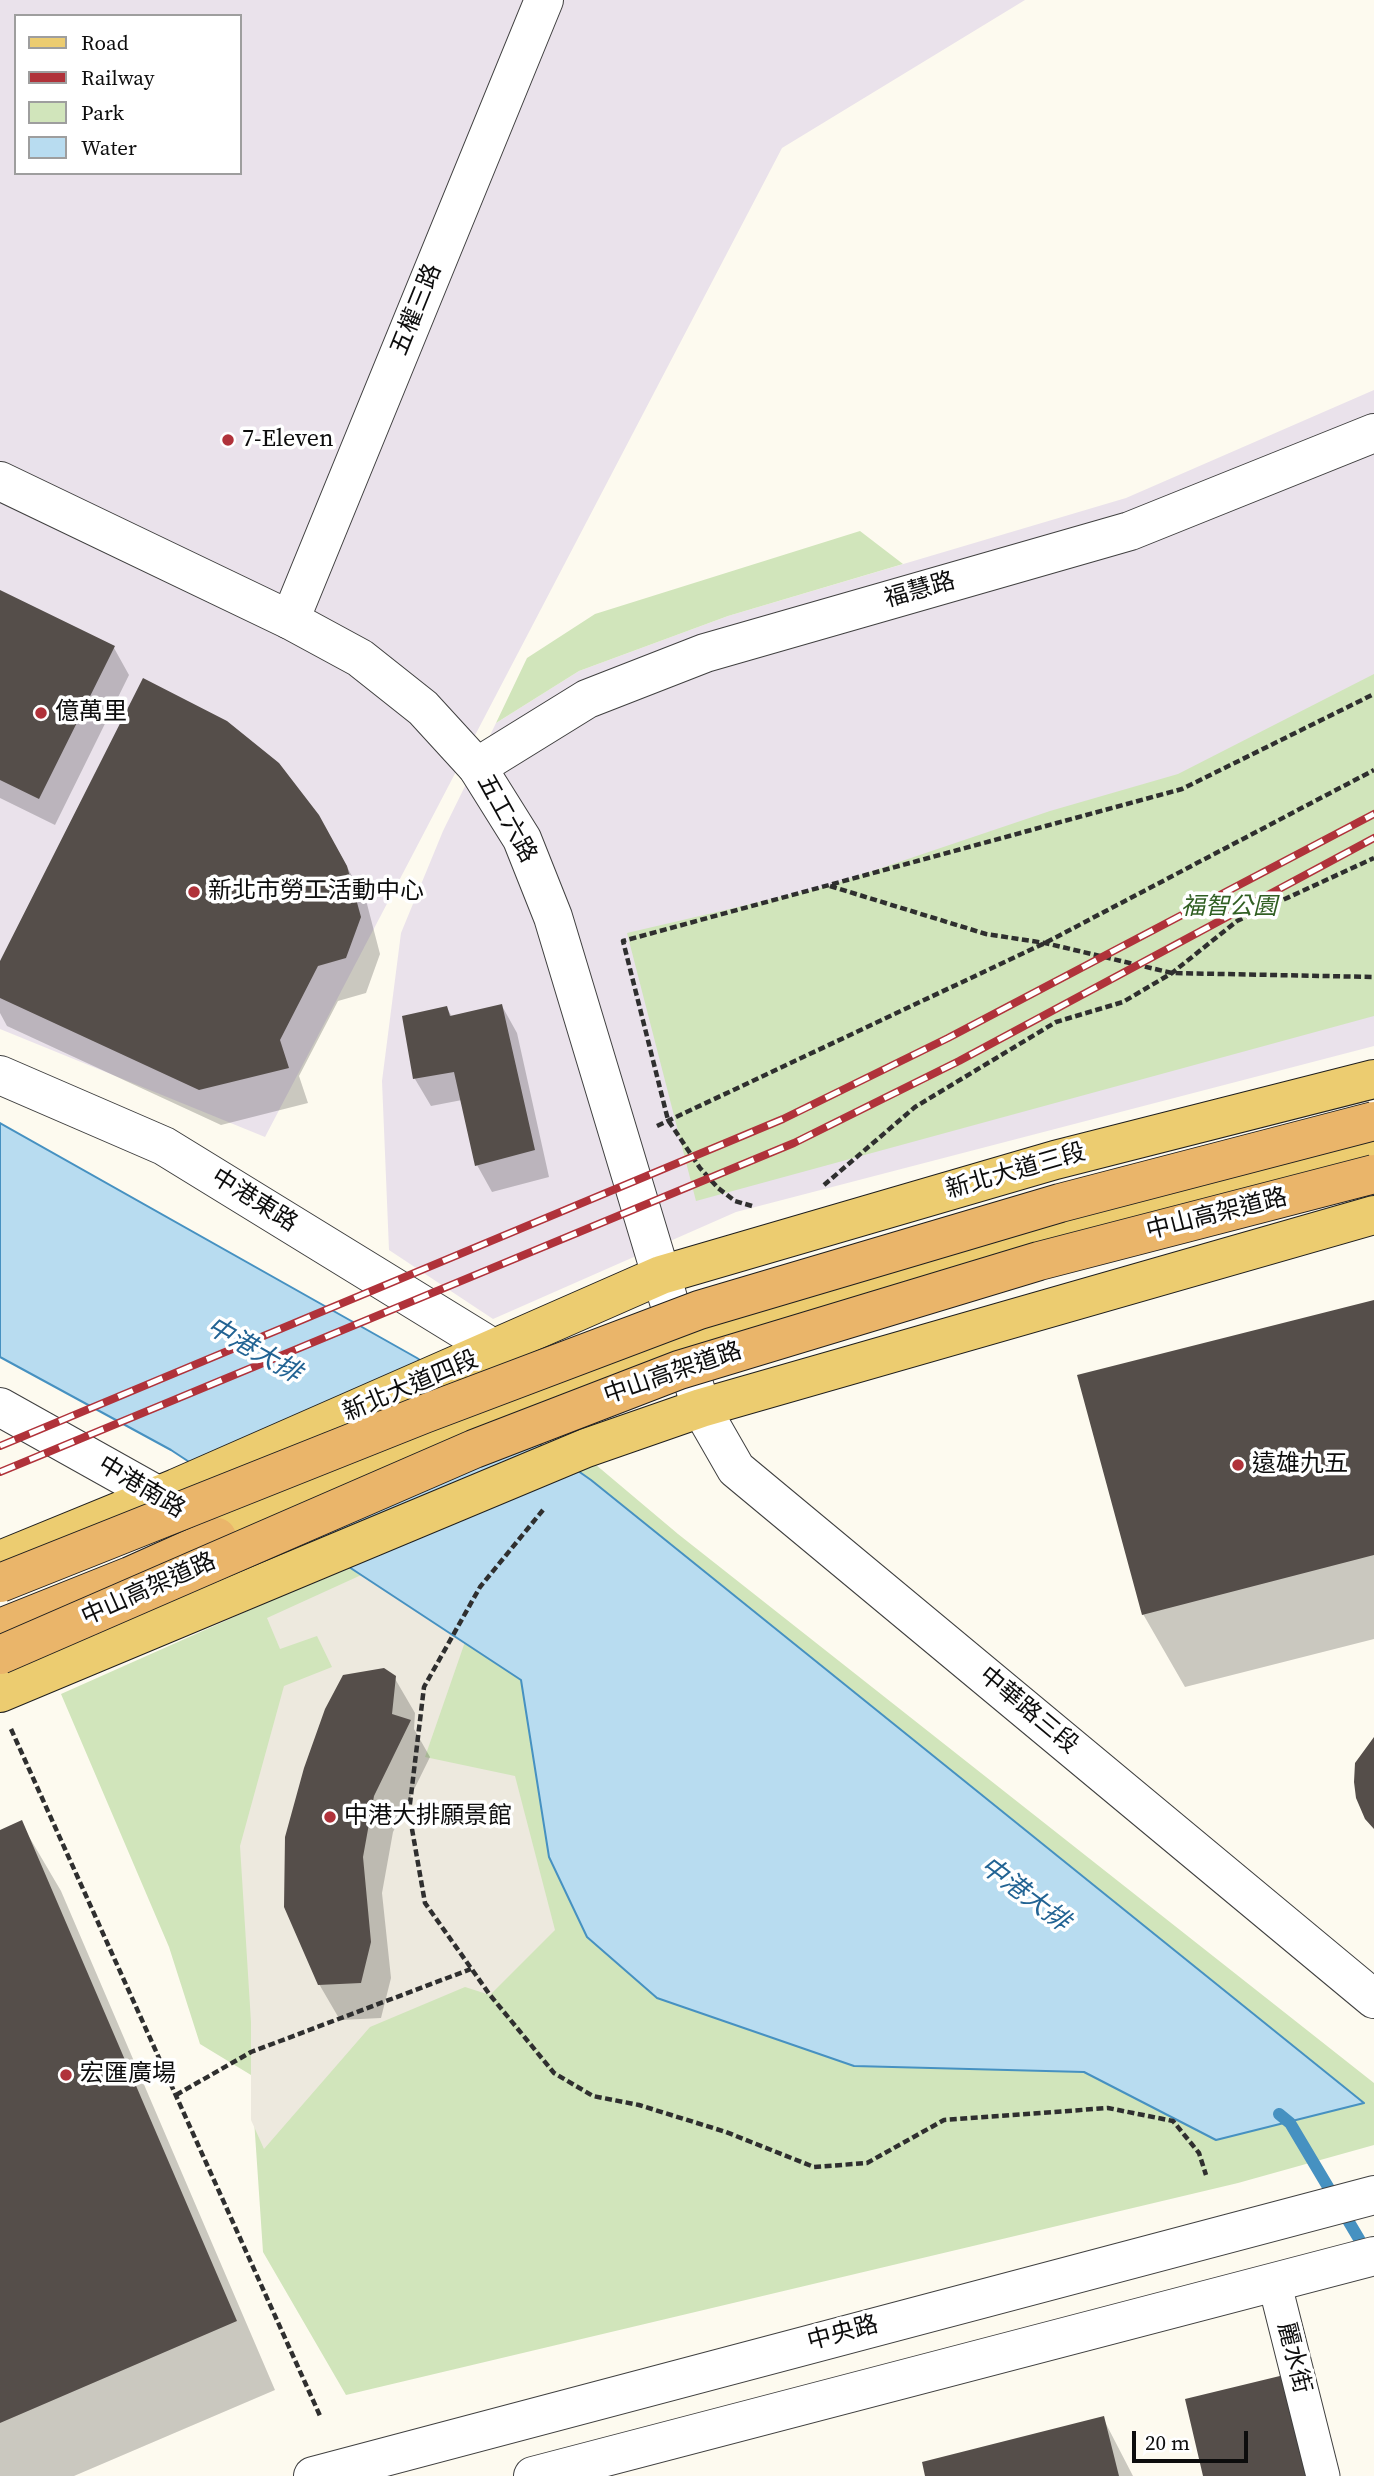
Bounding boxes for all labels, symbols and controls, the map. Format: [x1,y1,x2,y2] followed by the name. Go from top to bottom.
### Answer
[14,14,242,175] legend
[81,28,129,57] text: Road
[81,63,155,92] text: Railway
[81,98,124,127] text: Park
[81,133,137,162] text: Water
[386,260,448,360] street label: 五權三路
[242,426,334,454] place label: 7-Eleven
[220,432,236,448] marker: 7-Eleven
[881,567,959,615] street label: 福慧路
[55,699,127,727] place label: 億萬里
[33,705,49,721] marker: 億萬里
[470,770,542,868] street label: 五工六路
[208,878,424,906] place label: 新北市勞工活動中心
[186,884,202,900] marker: 新北市勞工活動中心
[1181,894,1277,922] park label: 福智公園
[943,1138,1089,1206] street label: 新北大道三段
[206,1163,302,1239] street label: 中港東路
[1144,1184,1290,1246] street label: 中山高架道路
[200,1311,306,1391] water label: 中港大排
[600,1337,746,1411] street label: 中山高架道路
[339,1346,483,1428] street label: 新北大道四段
[92,1451,190,1525] street label: 中港南路
[1252,1451,1348,1479] place label: 遠雄九五
[1230,1457,1246,1473] marker: 遠雄九五
[77,1548,221,1632] street label: 中山高架道路
[973,1661,1083,1761] street label: 中華路三段
[344,1803,512,1831] place label: 中港大排願景館
[322,1809,338,1825] marker: 中港大排願景館
[973,1851,1075,1939] water label: 中港大排
[80,2061,176,2089] place label: 宏匯廣場
[58,2067,74,2083] marker: 宏匯廣場
[804,2311,882,2357] street label: 中央路
[1270,2320,1316,2396] street label: 麗水街
[1136,2416,1252,2460] scale bar
[1145,2428,1190,2457] text: 20 m

